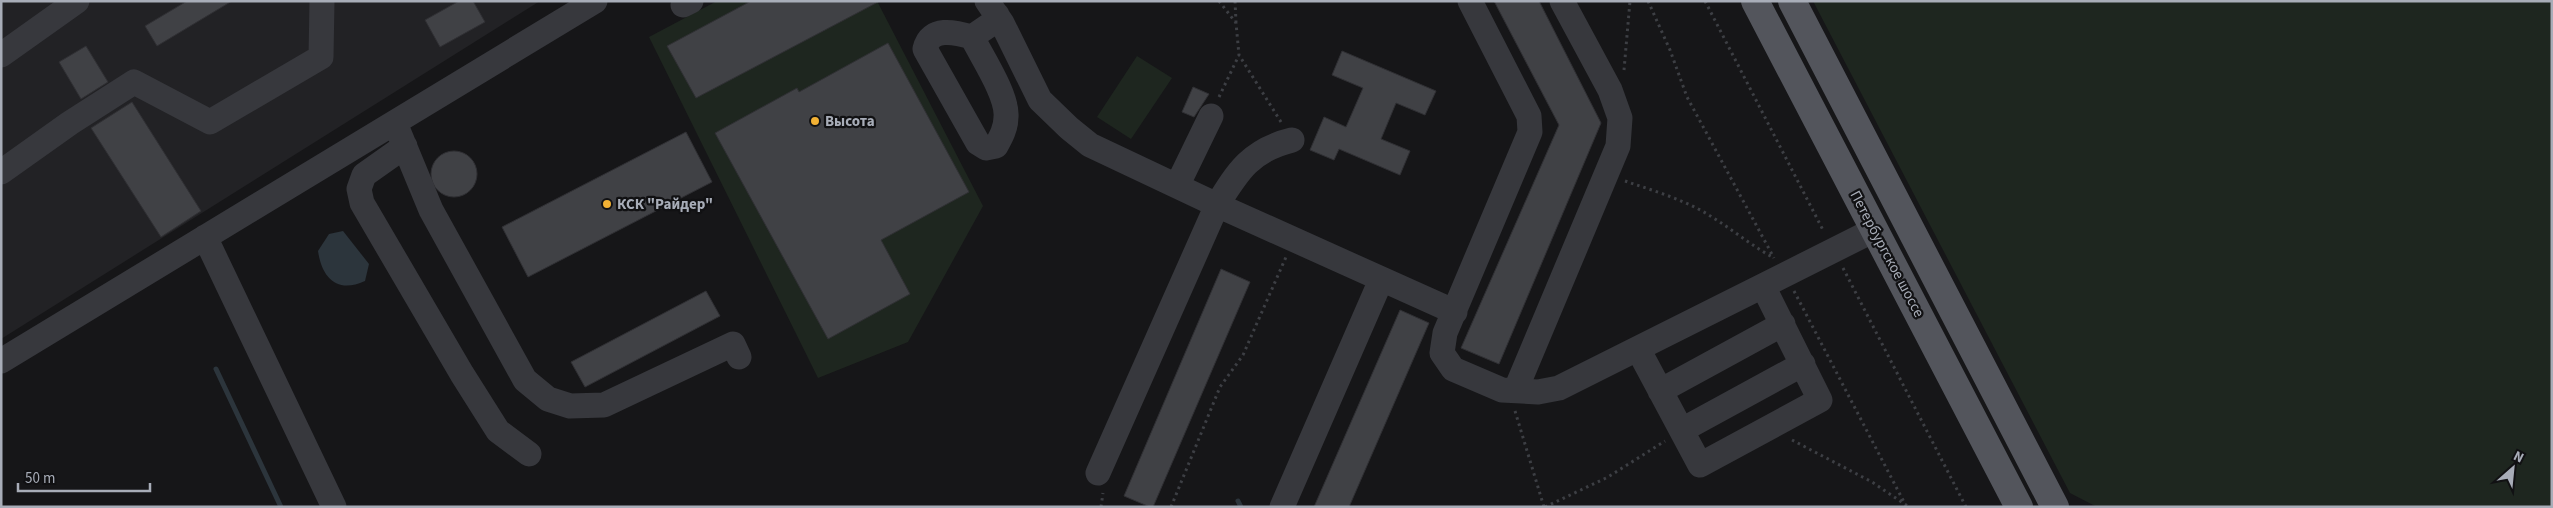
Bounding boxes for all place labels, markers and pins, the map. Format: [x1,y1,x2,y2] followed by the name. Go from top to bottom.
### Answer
[825,111,875,132] place label: Высота
[809,115,821,127] marker: Высота
[617,194,713,215] place label: КСК "Райдер"
[601,198,613,210] marker: КСК "Райдер"

